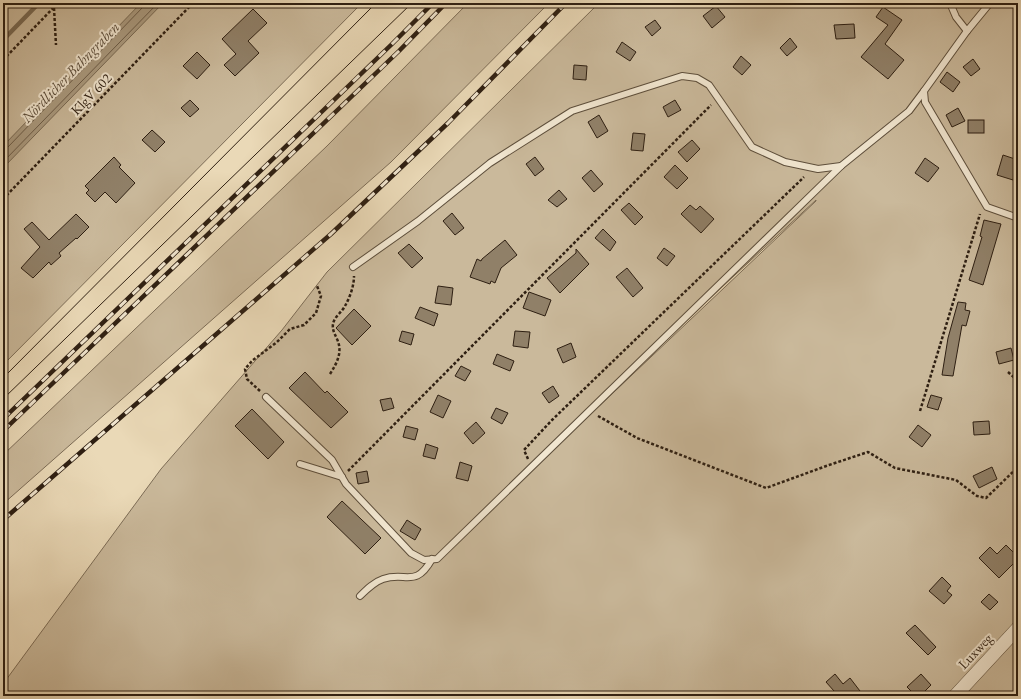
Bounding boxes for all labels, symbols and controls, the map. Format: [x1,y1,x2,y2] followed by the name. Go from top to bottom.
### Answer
[16,17,123,127] water label: Nördlicher Bahngraben
[67,69,116,119] street label: KlgV 602
[954,629,997,673] street label: Luxweg

